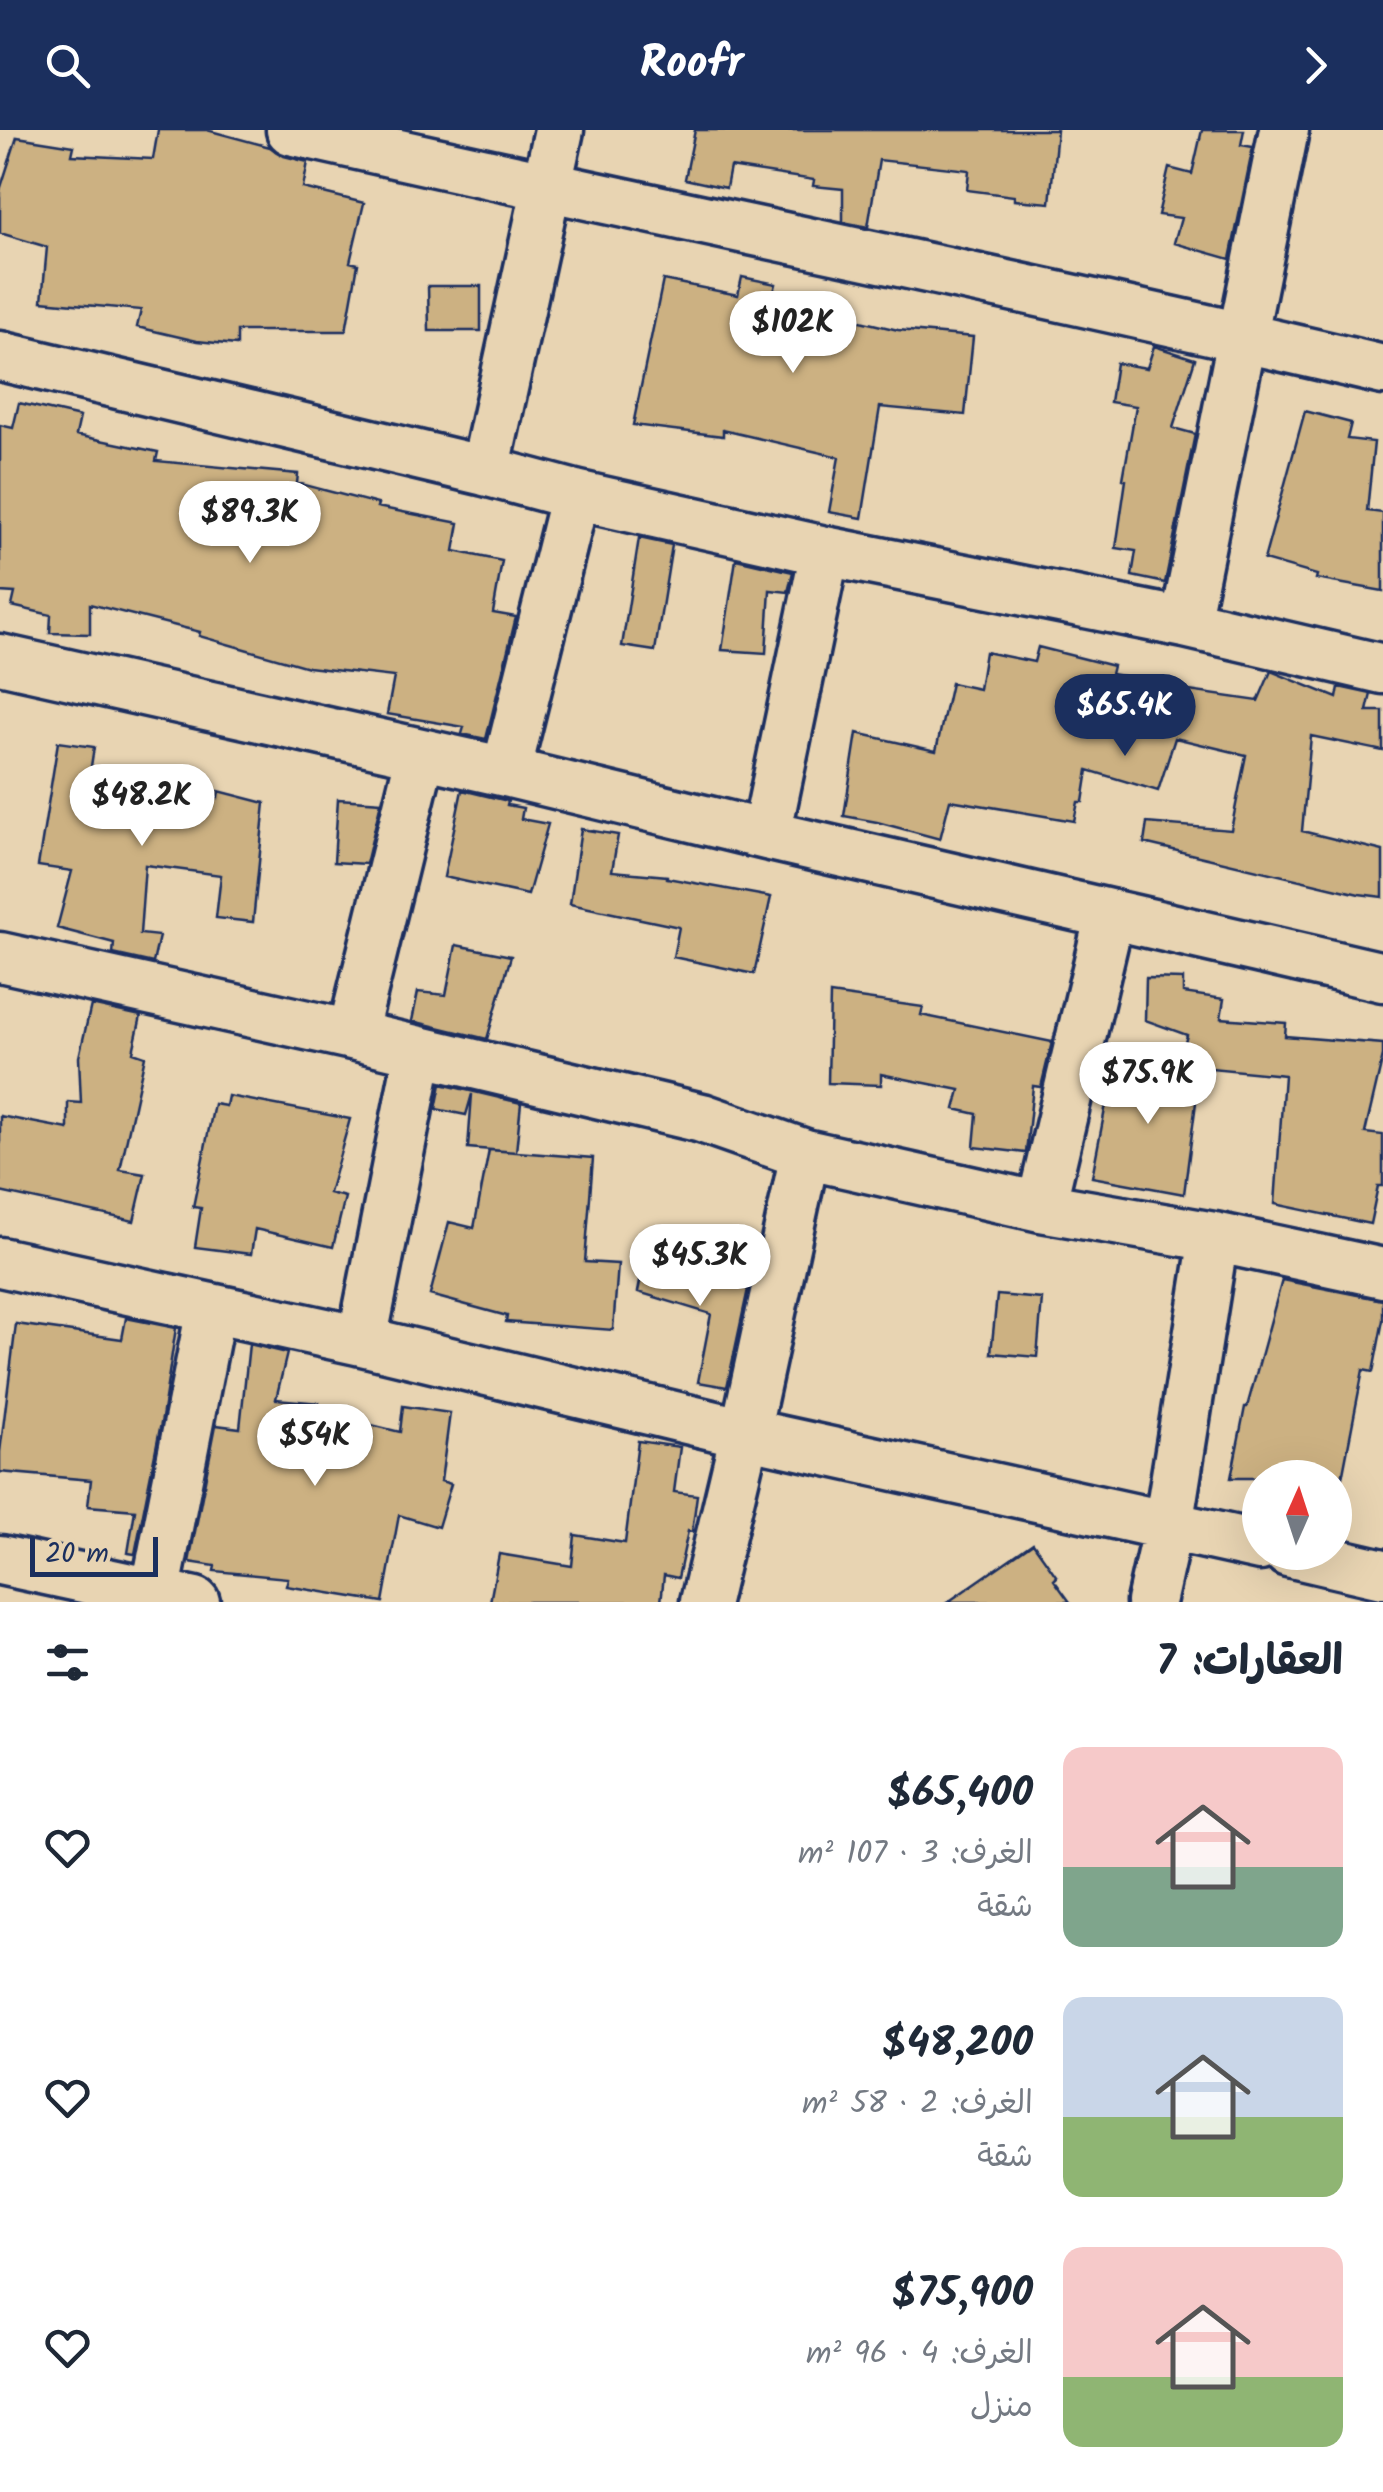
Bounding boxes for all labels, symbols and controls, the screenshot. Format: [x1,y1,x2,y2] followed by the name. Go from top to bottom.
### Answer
[640,29,743,101] text: Roofr
[40,38,95,93] icon: search
[1288,38,1343,93] icon: forward
[723,291,863,376] pin: $102K
[752,298,834,349] text: $102K
[169,481,331,566] pin: $89.3K
[201,488,299,539] text: $89.3K
[1044,674,1206,759] pin: $65.4K
[1077,681,1173,732] text: $65.4K
[61,764,223,849] pin: $48.2K
[92,771,192,822] text: $48.2K
[1067,1042,1229,1127] pin: $75.9K
[1101,1049,1195,1100] text: $75.9K
[619,1224,781,1309] pin: $45.3K
[652,1231,748,1282] text: $45.3K
[256,1404,374,1489] pin: $54K
[279,1411,351,1462] text: $54K
[1242,1460,1352,1570] north arrow
[1242,1460,1352,1570] map controls
[30,1532,158,1576] scale bar
[45,1532,109,1577] text: 20 m
[1156,1629,1343,1696] text: العقارات: 7
[40,1635,95,1690] icon: filters
[887,1761,1033,1828] text: $65,400
[1143,1787,1263,1907] icon: home
[40,1820,95,1875] icon: heart
[798,1829,1033,1880] text: الغرف: 3 · 107 m²
[977,1882,1033,1933] text: شقة
[882,2011,1033,2078] text: $48,200
[1143,2037,1263,2157] icon: home
[40,2070,95,2125] icon: heart
[802,2079,1033,2130] text: الغرف: 2 · 58 m²
[977,2132,1033,2183] text: شقة
[892,2261,1033,2328] text: $75,900
[1143,2287,1263,2407] icon: home
[40,2320,95,2375] icon: heart
[806,2329,1033,2380] text: الغرف: 4 · 96 m²
[970,2382,1033,2433] text: منزل

